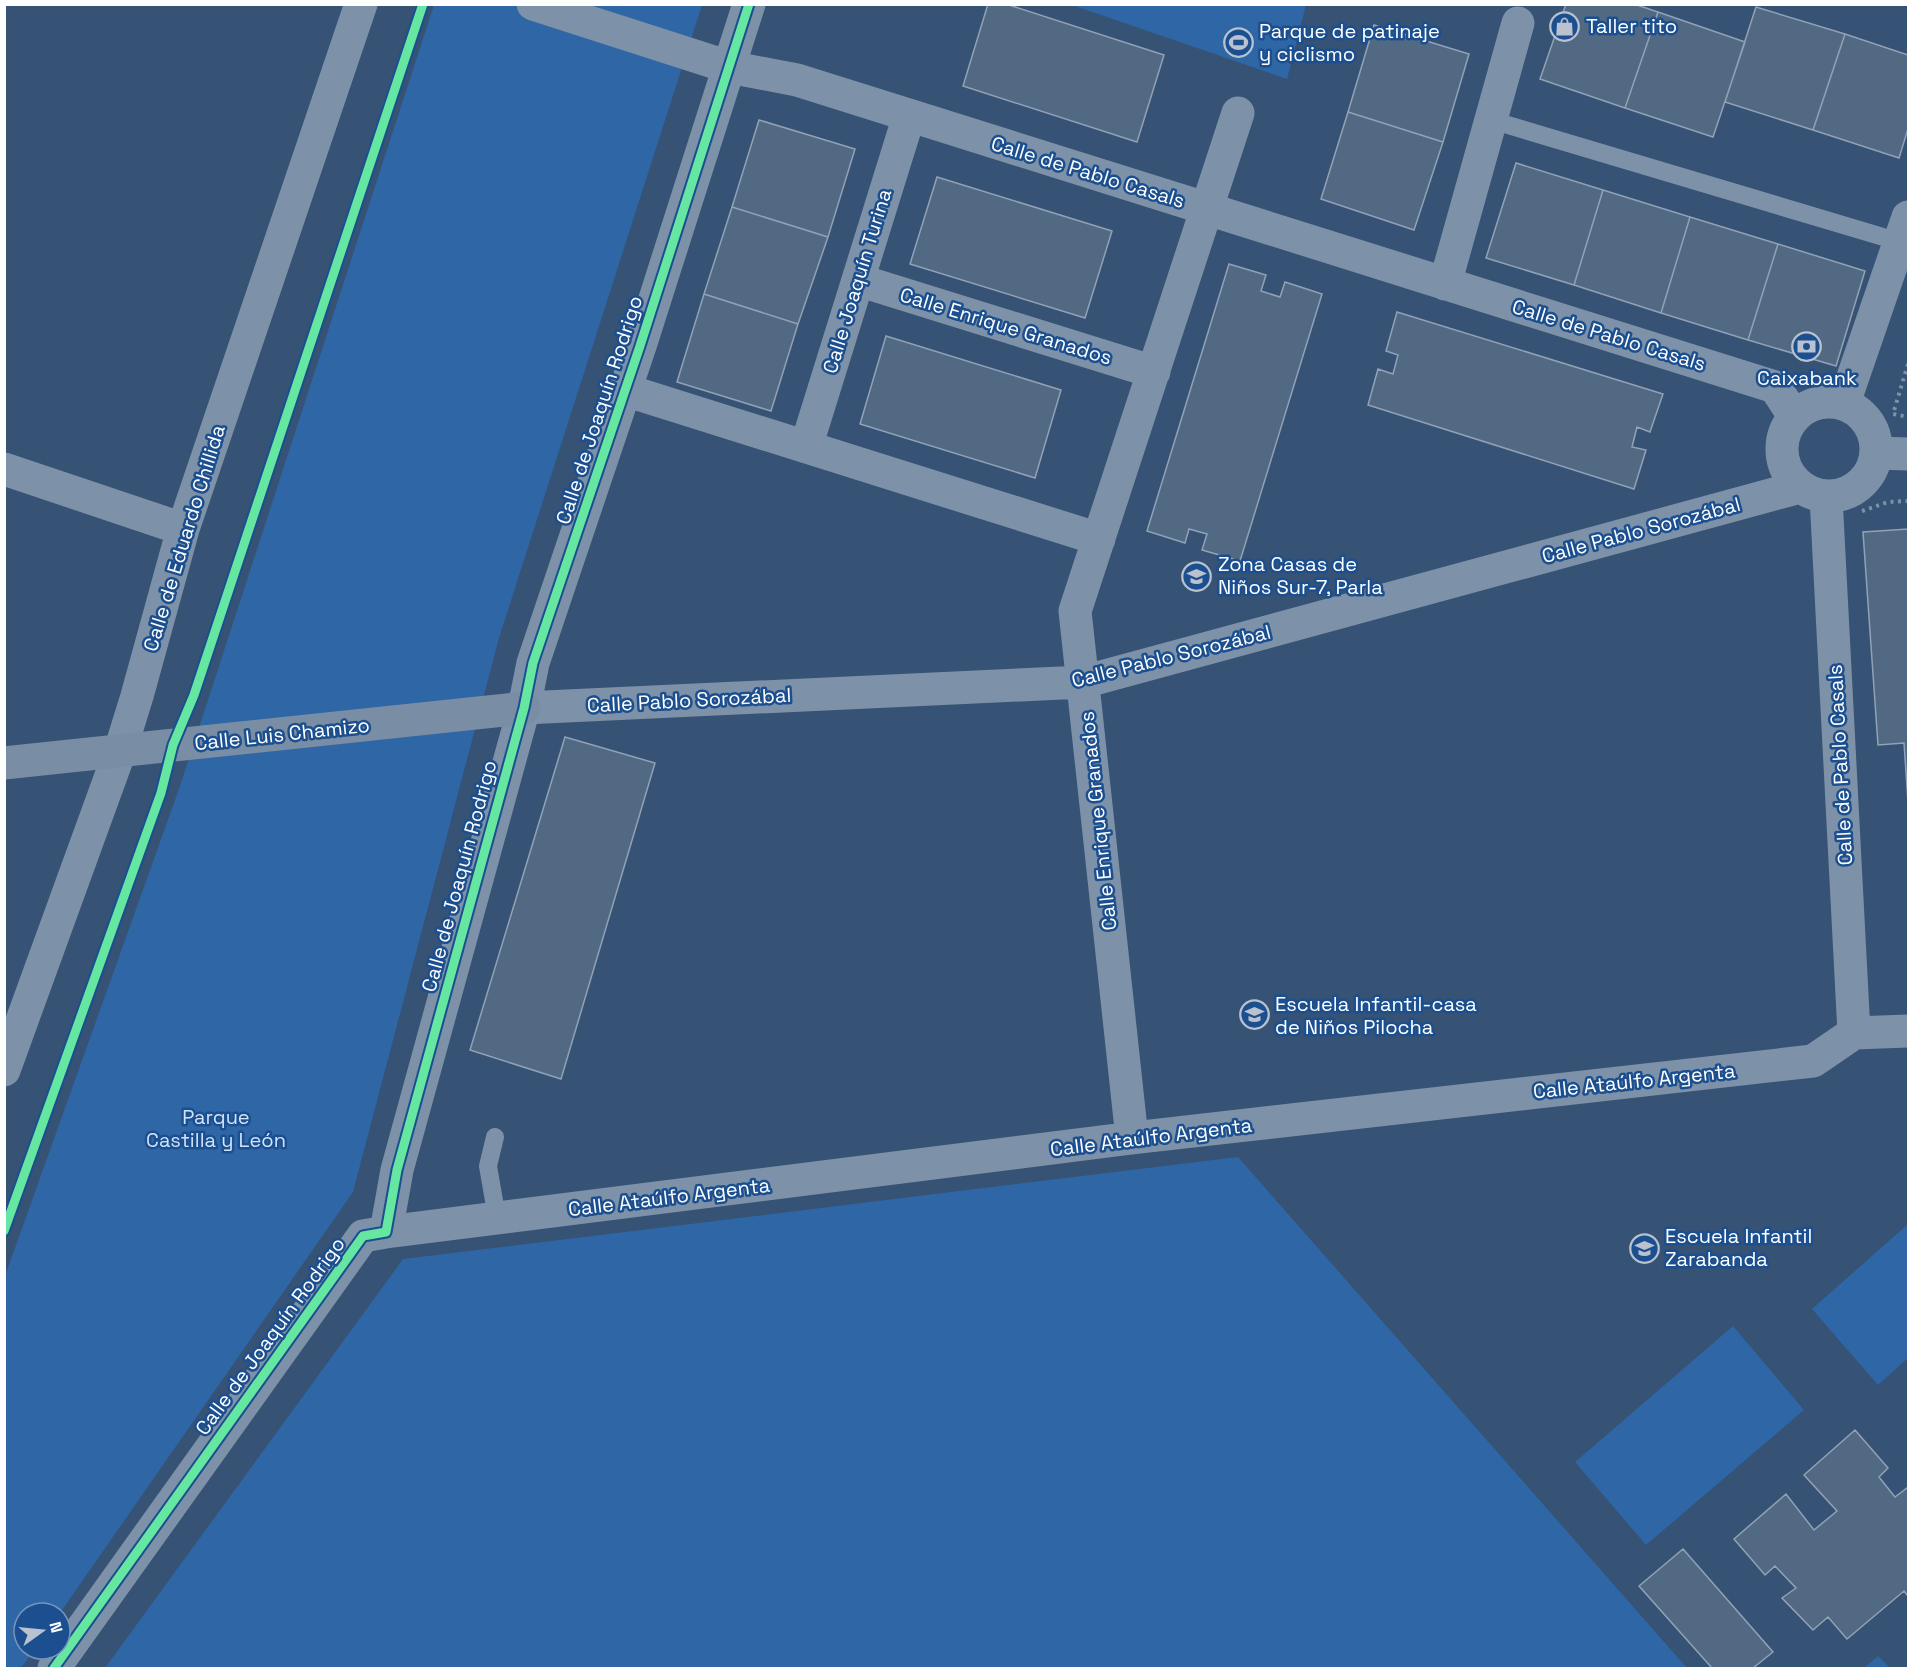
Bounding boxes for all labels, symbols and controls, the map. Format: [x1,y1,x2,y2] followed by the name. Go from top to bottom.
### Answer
[1549,10,1581,42] shop icon: Taller tito
[1586,13,1677,39] place label: Taller tito
[1259,18,1440,67] place label: Parque de patinaje y ciclismo
[1222,26,1254,58] sports icon: Parque de patinaje y ciclismo
[988,130,1188,214] street label: Calle de Pablo Casals
[817,186,897,376] street label: Calle Joaquín Turina
[897,281,1115,371] street label: Calle Enrique Granados
[550,292,648,528] street label: Calle de Joaquín Rodrigo
[1509,293,1709,377] street label: Calle de Pablo Casals
[1791,331,1823,363] bank icon: Caixabank
[1757,365,1857,391] place label: Caixabank
[137,422,231,654] street label: Calle de Eduardo Chillida
[1539,491,1743,569] street label: Calle Pablo Sorozábal
[1218,551,1383,600] place label: Zona Casas de Niños Sur-7, Parla
[1181,560,1213,592] school or university icon: Zona Casas de Niños Sur-7, Parla
[1069,619,1273,693] street label: Calle Pablo Sorozábal
[1822,664,1858,866] street label: Calle de Pablo Casals
[586,682,792,718] street label: Calle Pablo Sorozábal
[1074,710,1122,932] street label: Calle Enrique Granados
[193,712,371,756] street label: Calle Luis Chamizo
[416,757,502,995] street label: Calle de Joaquín Rodrigo
[1275,991,1477,1040] place label: Escuela Infantil-casa de Niños Pilocha
[1238,999,1270,1031] school or university icon: Escuela Infantil-casa de Niños Pilocha
[1532,1057,1736,1105] street label: Calle Ataúlfo Argenta
[146,1104,286,1153] park label: Parque Castilla y León
[1049,1112,1253,1162] street label: Calle Ataúlfo Argenta
[567,1172,771,1222] street label: Calle Ataúlfo Argenta
[1665,1223,1812,1272] place label: Escuela Infantil Zarabanda
[189,1232,351,1440] street label: Calle de Joaquín Rodrigo
[1628,1232,1660,1264] school or university icon: Escuela Infantil Zarabanda
[12,1601,72,1661] north arrow
[44,1619,68,1635] text: N

